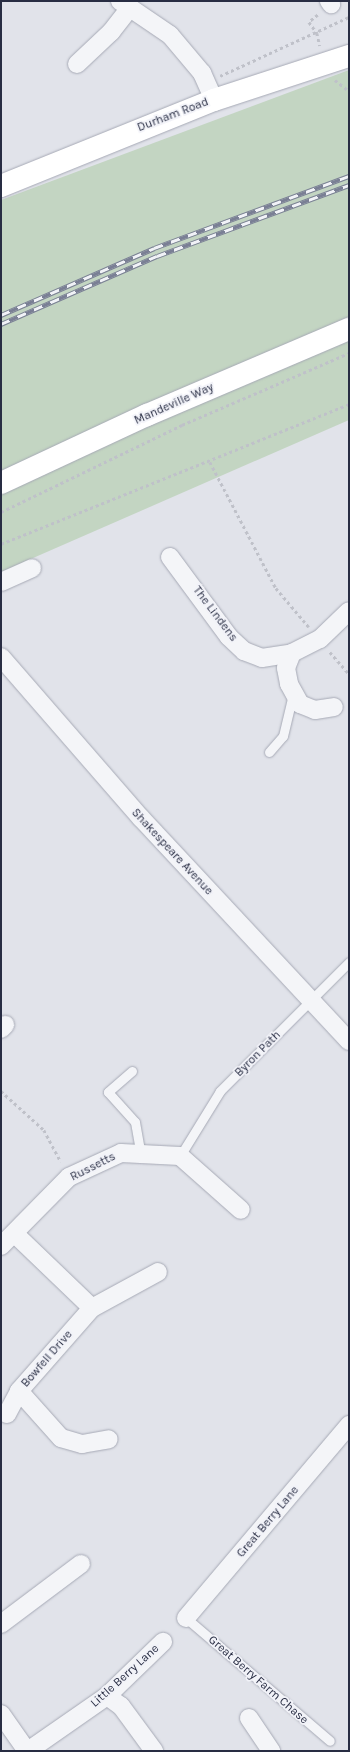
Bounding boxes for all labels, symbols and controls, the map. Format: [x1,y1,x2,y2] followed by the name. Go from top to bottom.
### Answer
[135,95,211,135] street label: Durham Road
[132,380,216,428] street label: Mandeville Way
[190,584,240,644] street label: The Lindens
[128,806,216,898] street label: Shakespeare Avenue
[232,1028,284,1080] street label: Byron Path
[68,1150,118,1184] street label: Russetts
[18,1328,76,1390] street label: Bowfell Drive
[234,1483,302,1561] street label: Great Berry Lane
[205,1633,311,1727] street label: Great Berry Farm Chase
[88,1642,162,1710] street label: Little Berry Lane

